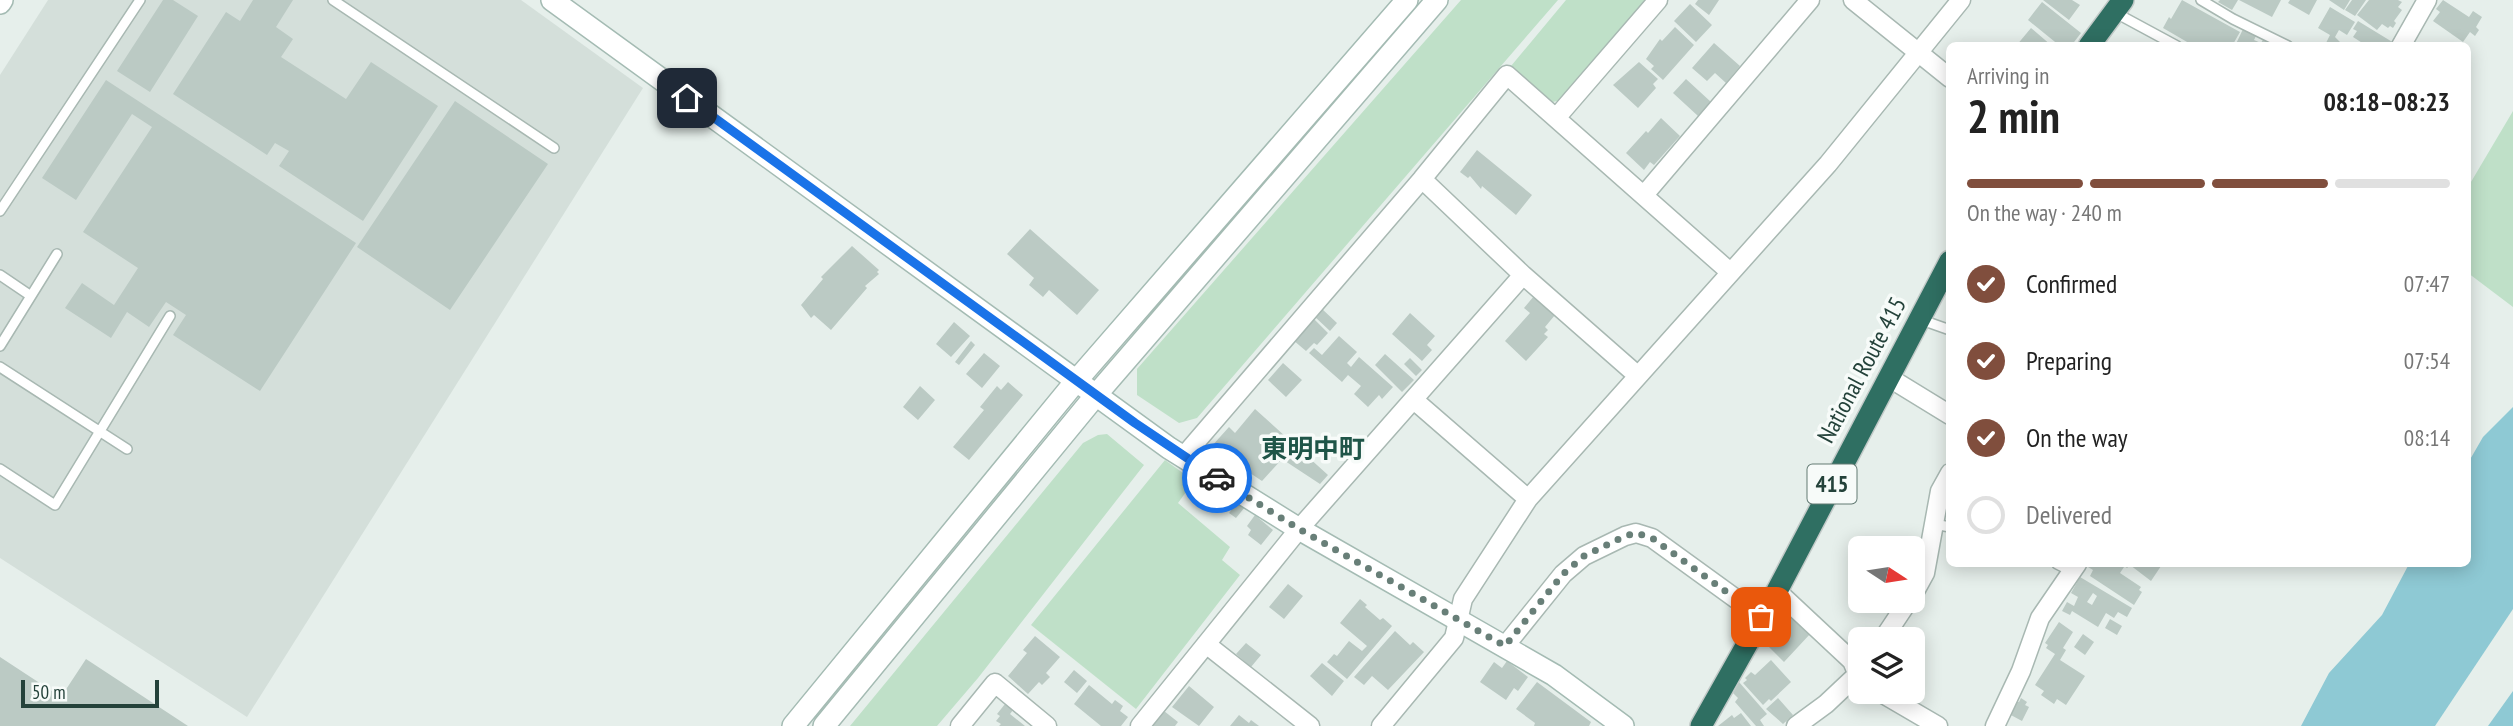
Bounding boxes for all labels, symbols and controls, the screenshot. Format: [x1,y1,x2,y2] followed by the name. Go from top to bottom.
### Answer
[1967,61,2049,90] text: Arriving in
[657,68,717,128] pin
[668,79,706,117] icon: home
[2323,85,2450,118] text: 08:18–08:23
[1967,86,2060,146] text: 2 min
[1967,198,2122,227] text: On the way · 240 m
[1967,265,2005,303] icon: check
[2026,267,2117,300] text: Confirmed
[2404,269,2450,298] text: 07:47
[1810,292,1913,448] street label: National Route 415
[1967,342,2005,380] icon: check
[2026,344,2112,377] text: Preparing
[2404,346,2450,375] text: 07:54
[1967,419,2005,457] icon: check
[2026,421,2128,454] text: On the way
[2404,423,2450,452] text: 08:14
[1261,432,1365,465] district label: 東明中町
[1182,443,1252,513] courier
[1198,459,1236,497] icon: car
[1808,464,1856,504] road number: 415
[2026,498,2112,531] text: Delivered
[1848,536,1925,612] north arrow
[1848,536,1925,704] map controls
[1731,587,1791,647] pin
[1742,598,1780,636] icon: bag
[1848,627,1925,704] button: layers
[21,677,159,709] scale bar
[32,680,66,704] text: 50 m

